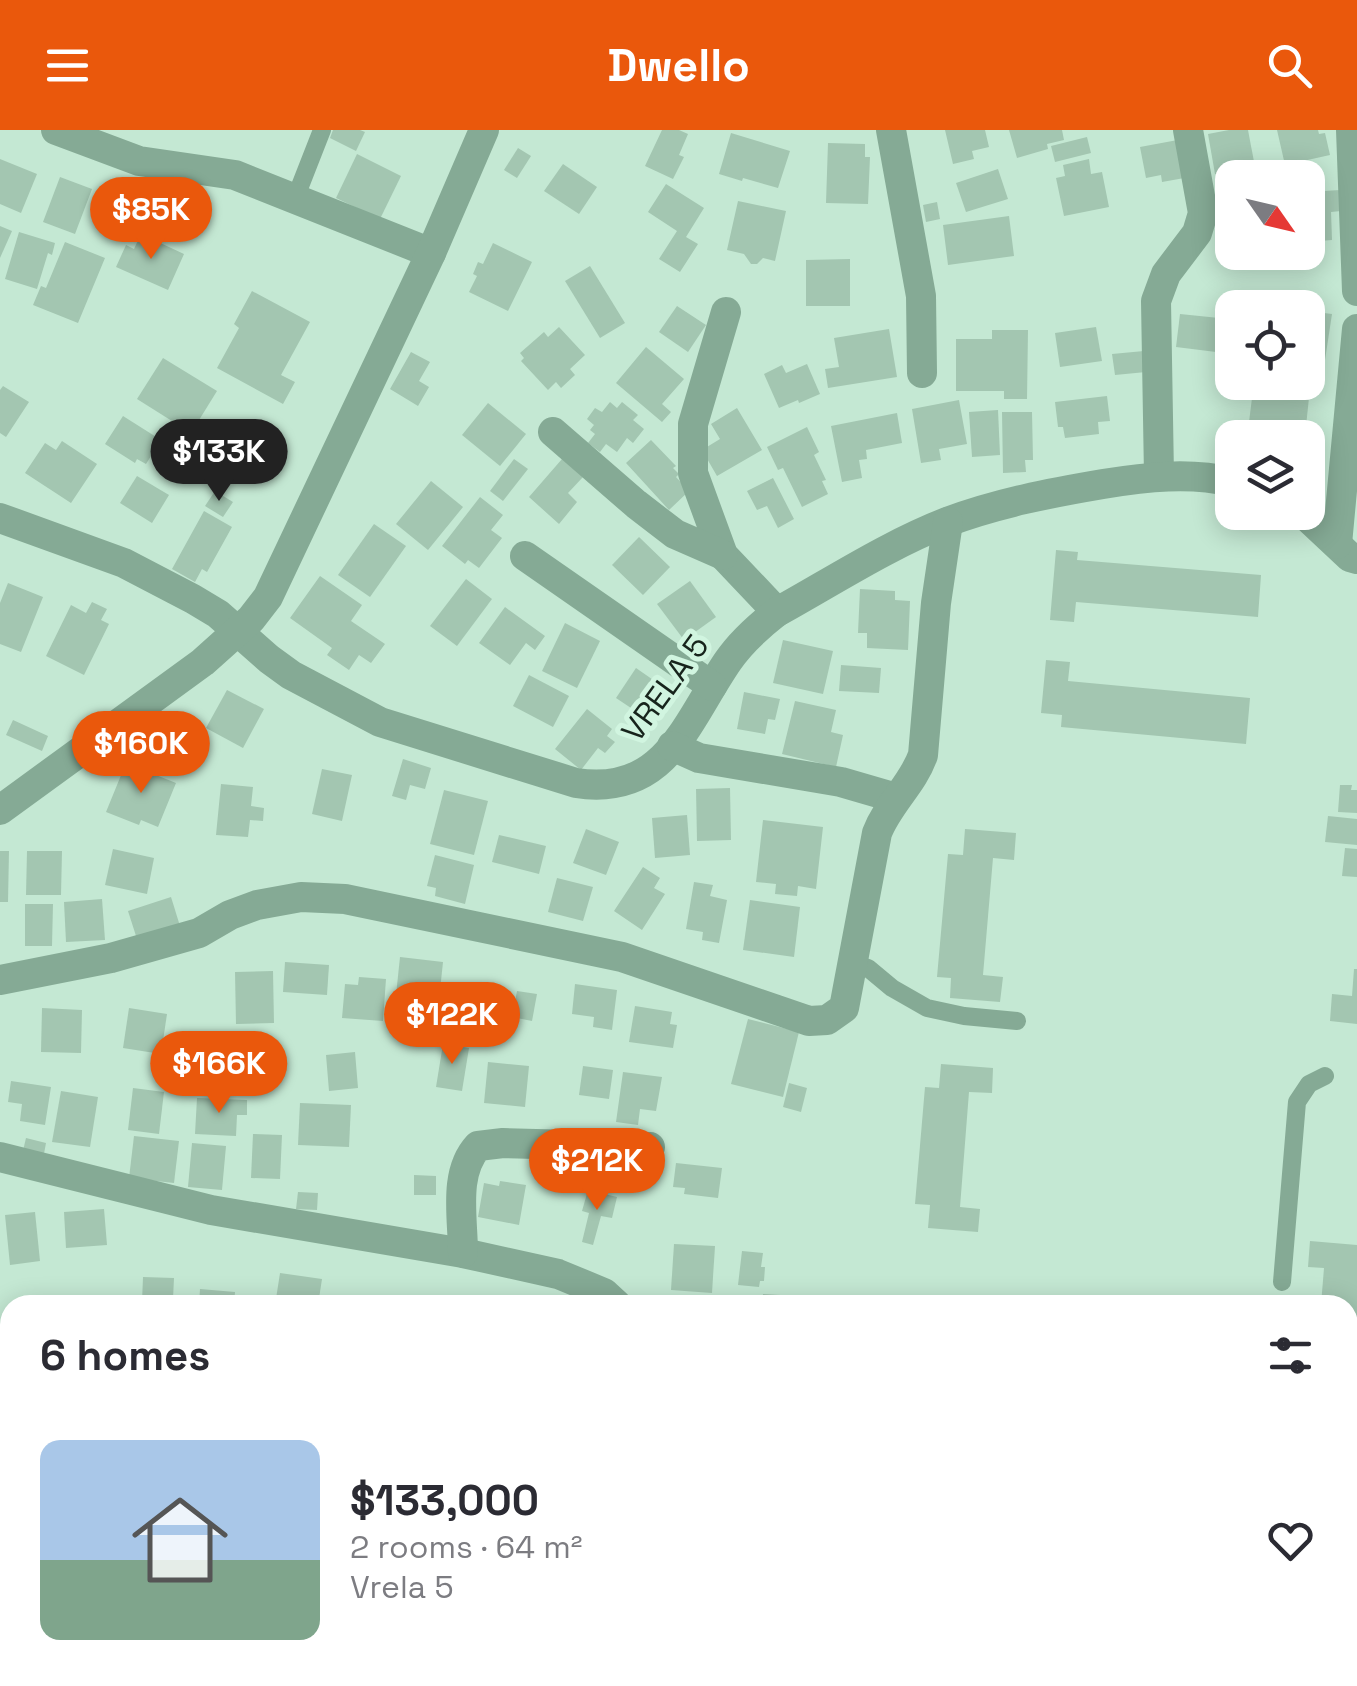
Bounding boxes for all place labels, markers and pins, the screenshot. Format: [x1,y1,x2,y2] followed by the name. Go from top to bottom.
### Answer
[92,177,210,262] pin: $85K
[149,419,289,504] pin: $133K
[71,711,211,796] pin: $160K
[382,982,522,1067] pin: $122K
[149,1031,289,1116] pin: $166K
[527,1128,667,1213] pin: $212K

